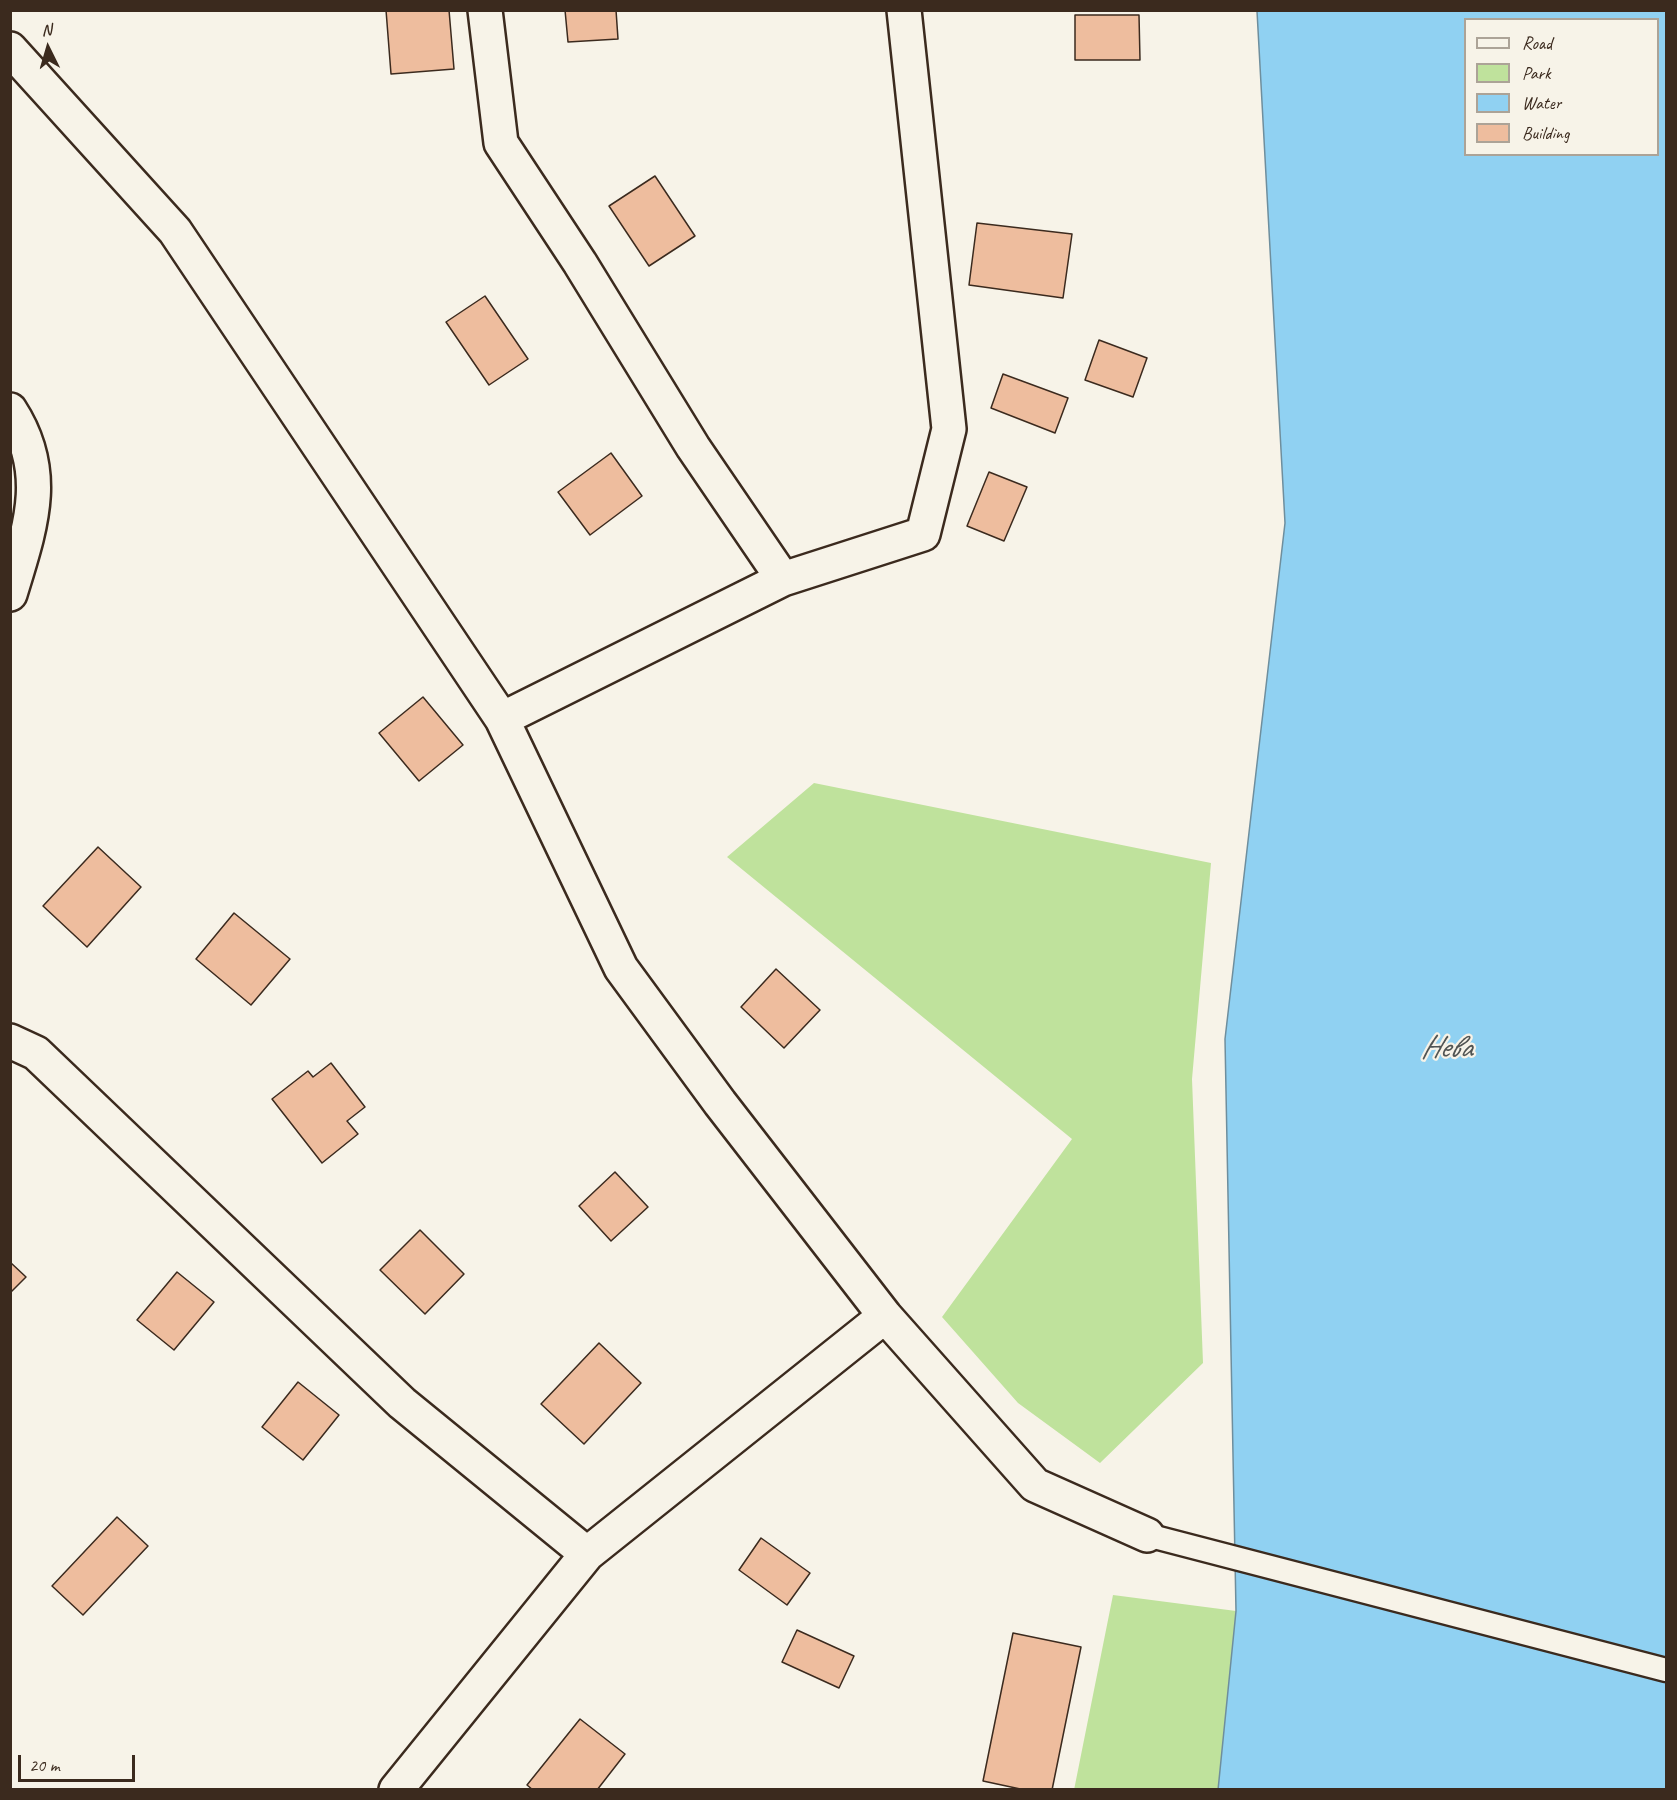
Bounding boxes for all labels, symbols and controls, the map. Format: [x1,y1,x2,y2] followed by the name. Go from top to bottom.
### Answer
[18,18,78,78] north arrow
[1464,18,1659,156] legend
[41,20,52,40] text: N
[1522,32,1552,54] text: Road
[1522,62,1551,84] text: Park
[1522,92,1561,114] text: Water
[1522,122,1569,144] text: Building
[1421,1030,1471,1068] water label: Нева
[21,1743,138,1781] scale bar
[29,1754,60,1776] text: 20 m

